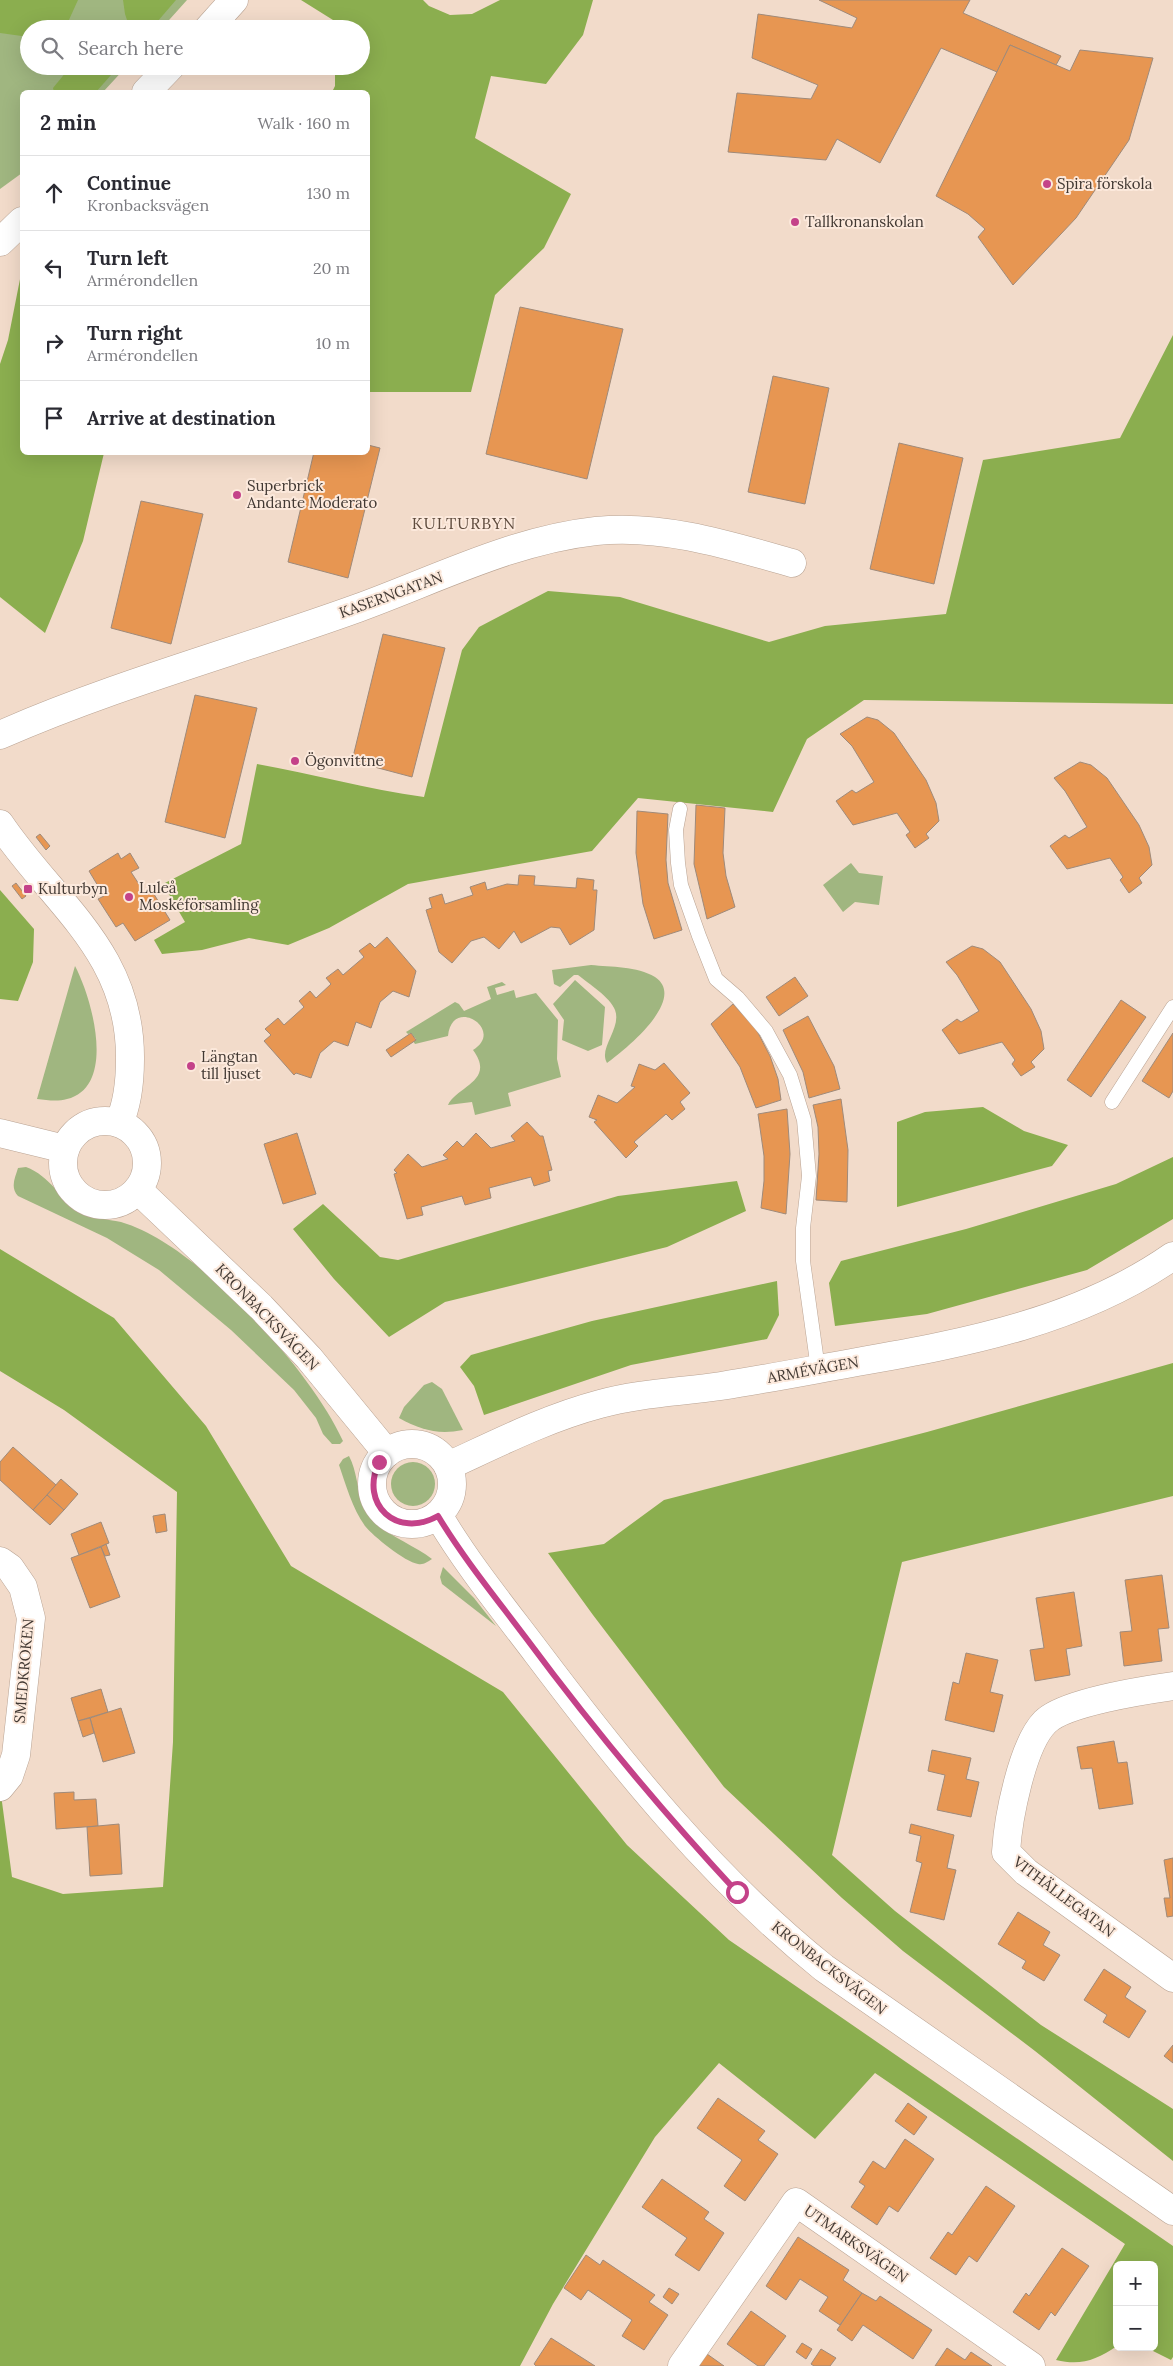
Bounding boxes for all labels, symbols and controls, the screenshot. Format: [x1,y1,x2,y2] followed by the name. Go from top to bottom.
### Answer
[20,20,370,75] search box
[38,34,66,62] icon: search
[78,36,184,60] text: Search here
[40,109,96,136] text: 2 min
[258,113,350,133] text: Walk · 160 m
[87,171,171,195] text: Continue
[1057,174,1153,193] place label: Spira förskola
[1041,178,1053,190] marker: Spira förskola
[40,179,68,207] icon: ahead
[307,183,350,203] text: 130 m
[87,195,209,215] text: Kronbacksvägen
[805,212,924,231] place label: Tallkronanskolan
[789,216,801,228] marker: Tallkronanskolan
[87,246,168,270] text: Turn left
[40,254,68,282] icon: left
[313,258,350,278] text: 20 m
[87,270,198,290] text: Armérondellen
[87,321,183,345] text: Turn right
[40,329,68,357] icon: right
[316,333,350,353] text: 10 m
[87,345,198,365] text: Armérondellen
[40,404,68,432] icon: arrive
[87,406,276,430] text: Arrive at destination
[246,476,377,512] place label: Superbrick Andante Moderato
[231,489,243,501] marker: Superbrick Andante Moderato
[412,513,516,533] district label: KULTURBYN
[336,567,445,622] street label: KASERNGATAN
[305,751,384,770] place label: Ögonvittne
[289,755,301,767] marker: Ögonvittne
[139,878,259,914] place label: Luleå Moskéförsamling
[38,879,108,898] place label: Kulturbyn
[22,883,34,895] marker: Kulturbyn
[123,891,135,903] marker: Luleå Moskéförsamling
[201,1047,261,1083] place label: Längtan till ljuset
[185,1060,197,1072] marker: Längtan till ljuset
[212,1259,323,1374] street label: KRONBACKSVÄGEN
[765,1352,860,1387] street label: ARMÉVÄGEN
[368,1451,391,1474] route end
[9,1618,38,1724] street label: SMEDKROKEN
[1009,1851,1119,1941] street label: VITHÄLLEGATAN
[726,1881,749,1904] route start
[768,1917,891,2018] street label: KRONBACKSVÄGEN
[801,2201,912,2287] street label: UTMARKSVÄGEN
[1113,2261,1158,2351] map controls
[1113,2261,1158,2306] button: +
[1113,2306,1158,2351] button: −

